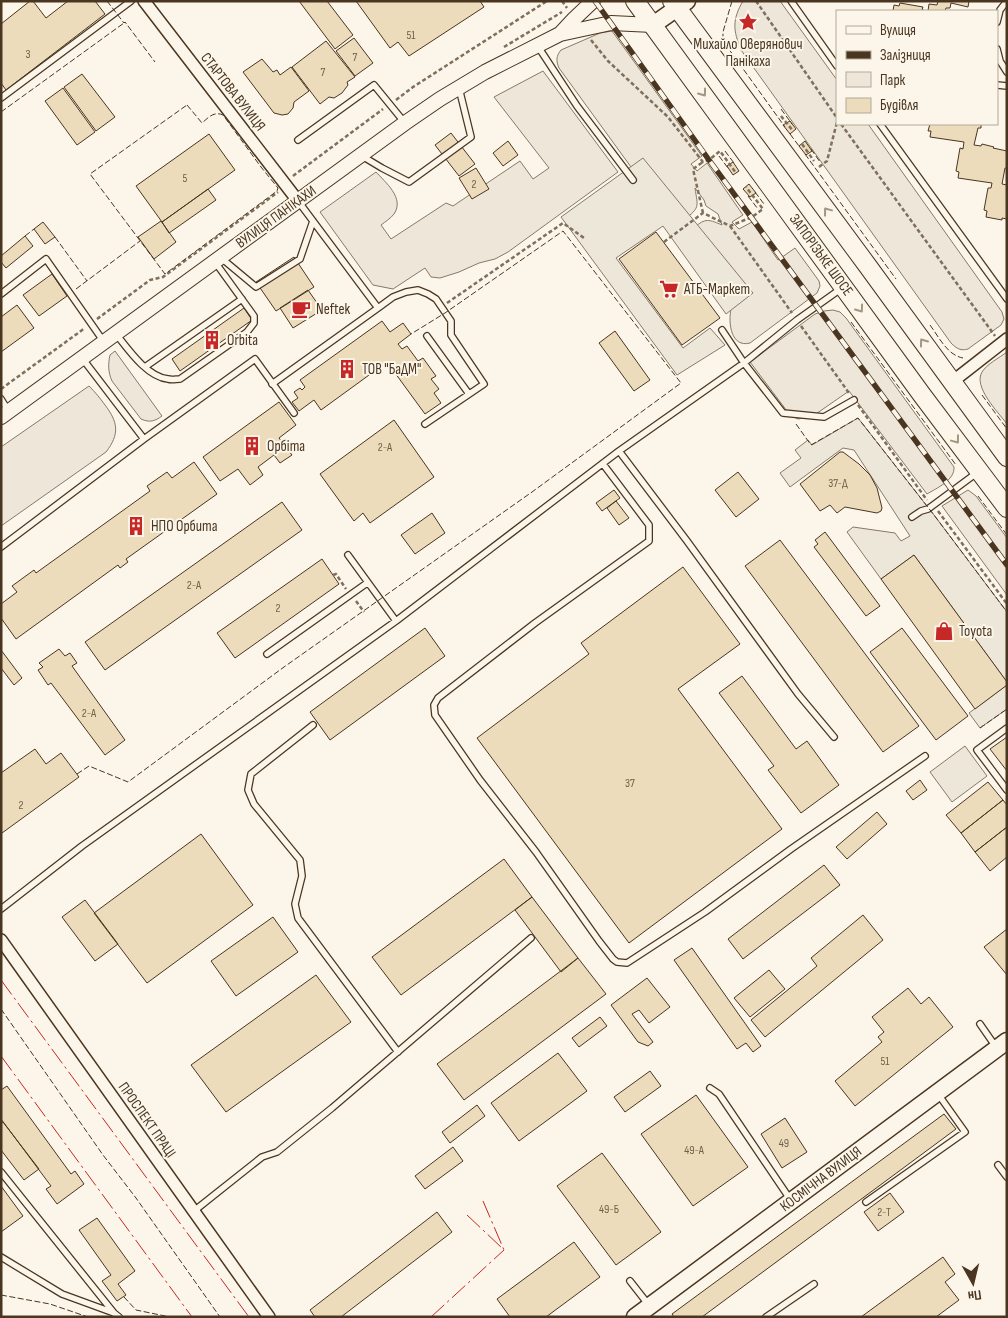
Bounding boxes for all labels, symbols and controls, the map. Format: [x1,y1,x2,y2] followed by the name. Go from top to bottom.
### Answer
[836,10,998,125] legend
[737,11,759,33] place icon: Михайло Оверянович Панікаха
[880,21,916,40] text: Вулиця
[406,28,416,43] house number: 51
[693,35,803,71] place label: Михайло Оверянович Панікаха
[880,46,931,65] text: Залізниця
[25,47,31,62] house number: 3
[196,49,270,135] street label: СТАРТОВА ВУЛИЦЯ
[353,50,358,65] house number: 7
[321,65,326,80] house number: 7
[880,71,906,90] text: Парк
[697,87,705,96] one-way arrow
[880,96,919,115] text: Будівля
[183,171,188,186] house number: 5
[472,177,477,192] house number: 2
[232,181,320,253] street label: ВУЛИЦЯ ПАНІКАХИ
[824,207,833,217] one-way arrow
[785,210,857,300] street label: ЗАПОРІЗЬКЕ ШОСЕ
[658,278,680,300] supermarket icon: АТБ-Маркет
[683,280,750,299] place label: АТБ-Маркет
[290,298,312,320] cafe icon: Neftek
[316,300,350,319] place label: Neftek
[854,303,863,313] one-way arrow
[201,329,223,351] building icon: Orbita
[227,331,258,350] place label: Orbita
[920,338,929,348] one-way arrow
[336,358,358,380] building icon: ТОВ "БаДМ"
[362,360,421,379] place label: ТОВ "БаДМ"
[951,434,959,443] one-way arrow
[241,435,263,457] building icon: Орбіта
[267,437,305,456] place label: Орбіта
[378,440,393,455] house number: 2-А
[828,476,848,491] house number: 37-Д
[125,515,147,537] building icon: НПО Орбита
[151,517,218,536] place label: НПО Орбита
[187,578,202,593] house number: 2-А
[276,601,281,616] house number: 2
[933,620,955,642] shop icon: Toyota
[959,622,993,641] place label: Toyota
[82,706,97,721] house number: 2-А
[625,776,635,791] house number: 37
[19,798,24,813] house number: 2
[880,1054,890,1069] house number: 51
[114,1078,180,1162] street label: ПРОСПЕКТ ПРАЦІ
[779,1136,789,1151] house number: 49
[776,1142,866,1216] street label: КОСМІЧНА ВУЛИЦЯ
[684,1143,705,1158] house number: 49-А
[599,1202,619,1217] house number: 49-Б
[877,1205,891,1220] house number: 2-Т
[948,1258,998,1308] north arrow
[967,1286,983,1305] text: Пн

